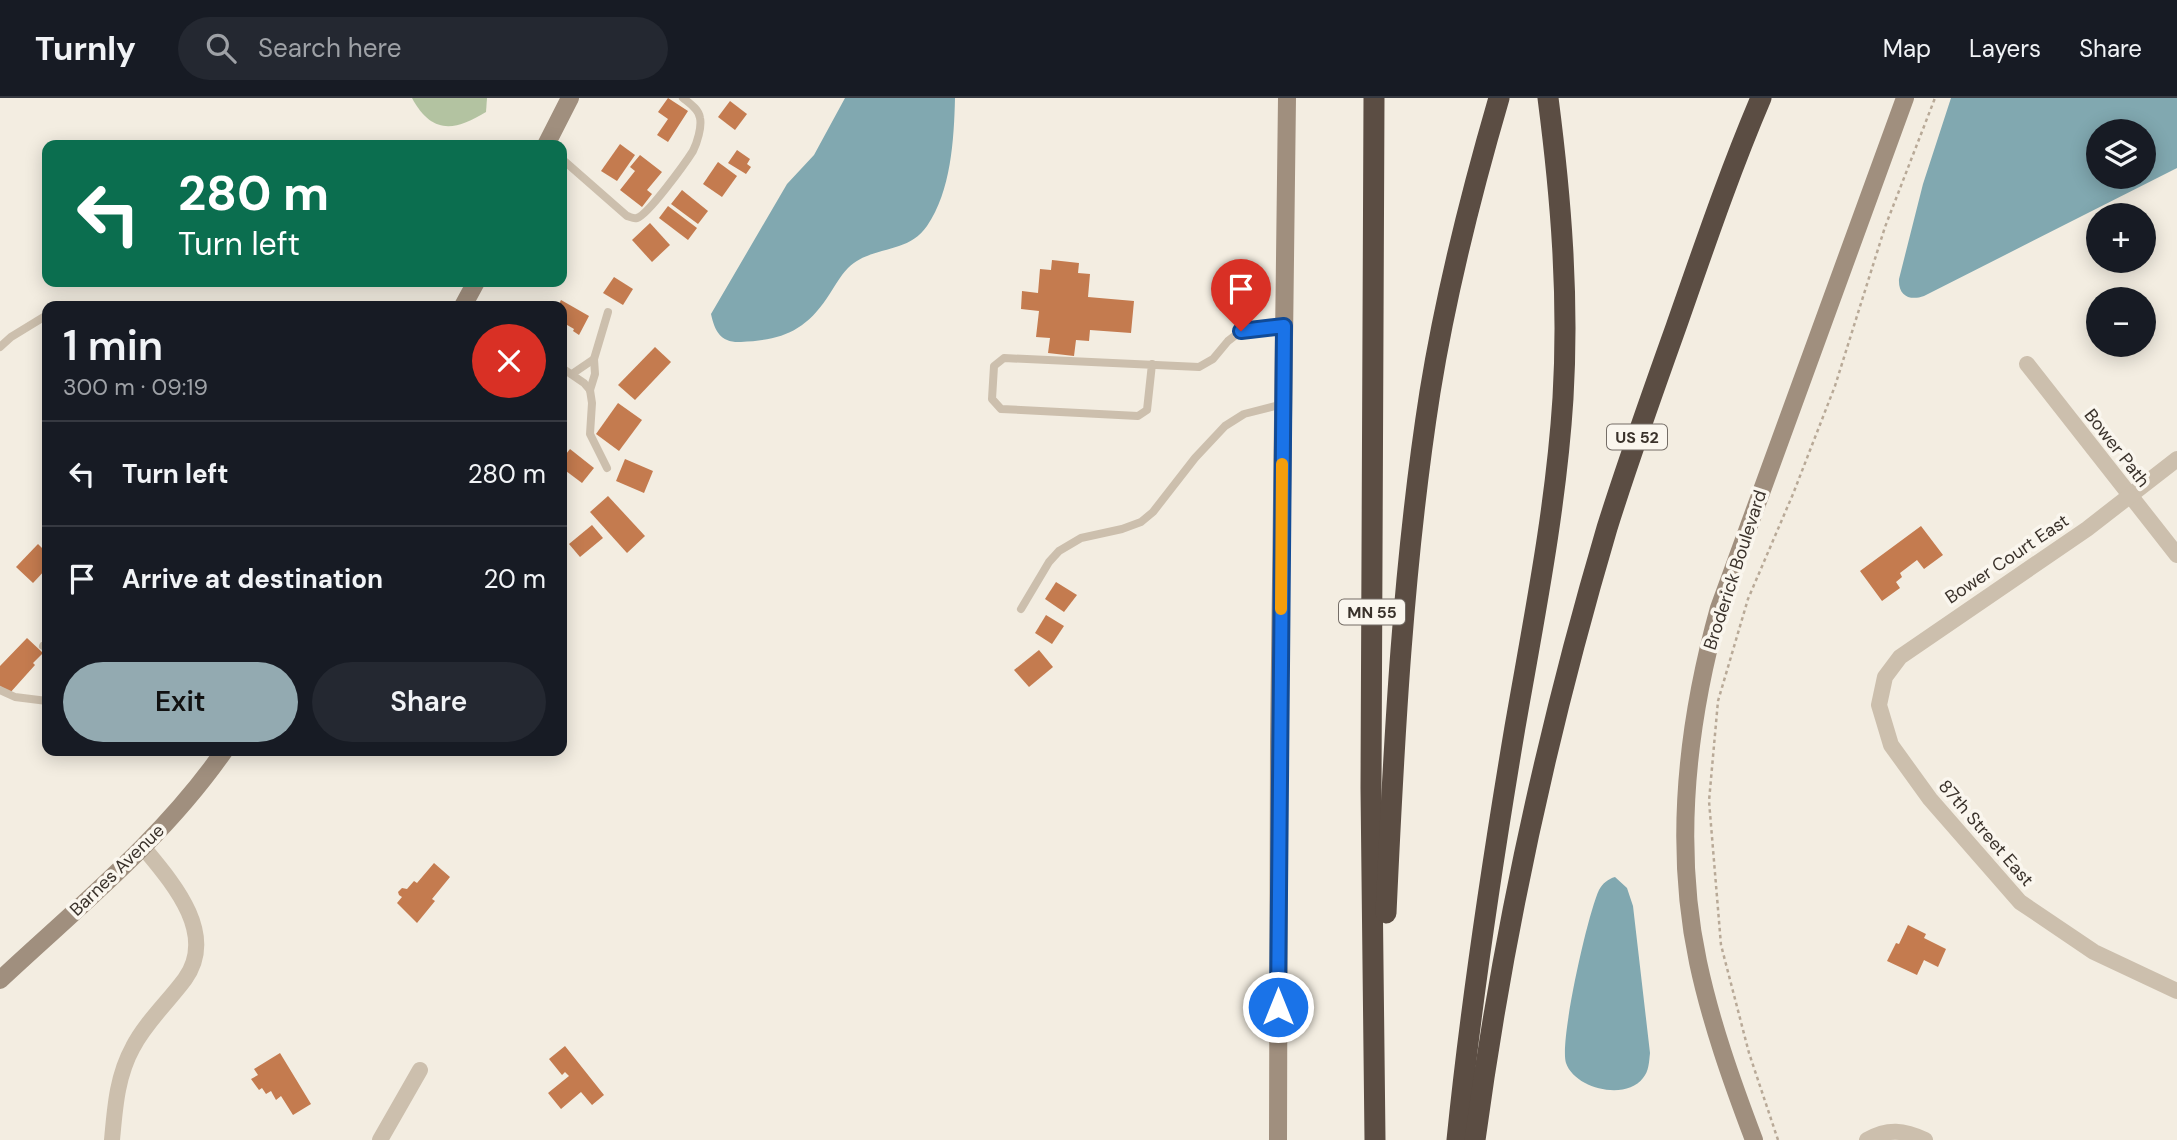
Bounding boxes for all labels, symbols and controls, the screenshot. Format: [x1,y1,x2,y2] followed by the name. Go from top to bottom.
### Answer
[178,17,668,80] search box
[35,27,136,70] text: Turnly
[202,29,240,67] icon: search
[258,31,401,65] text: Search here
[1883,33,1931,64] text: Map
[1969,33,2041,64] text: Layers
[2079,33,2142,64] text: Share
[2086,119,2156,357] map controls
[2086,119,2156,189] button: layers
[178,161,329,225] text: 280 m
[63,168,154,259] icon: left
[2086,203,2156,273] button: +
[178,223,300,265] text: Turn left
[1211,259,1271,331] pin
[1222,270,1260,308] icon: arrive
[2086,287,2156,357] button: −
[63,318,163,373] text: 1 min
[472,324,546,398] button: close
[63,372,208,402] text: 300 m · 09:19
[2079,404,2155,492] street label: Bower Path
[1607,424,1667,450] road number: US 52
[63,455,101,493] icon: left
[122,457,229,491] text: Turn left
[468,457,546,491] text: 280 m
[1698,487,1772,653] street label: Broderick Boulevard
[1940,509,2074,609] street label: Bower Court East
[63,560,101,598] icon: arrive
[122,562,383,596] text: Arrive at destination
[483,562,546,596] text: 20 m
[1339,600,1405,624] road number: MN 55
[63,662,298,742] button: Exit
[312,662,546,742] button: Share
[1933,775,2039,891] street label: 87th Street East
[64,819,170,921] street label: Barnes Avenue
[1241,970,1315,1044] position arrow

